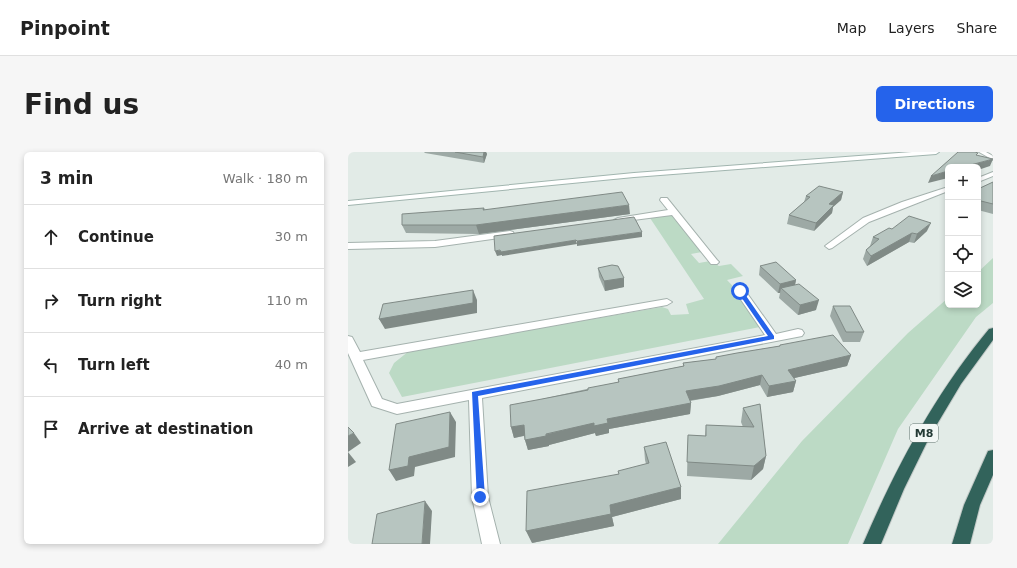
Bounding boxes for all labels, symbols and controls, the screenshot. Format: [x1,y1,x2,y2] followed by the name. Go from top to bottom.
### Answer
[20,17,110,39] text: Pinpoint
[837,20,866,36] text: Map
[888,20,935,36] text: Layers
[957,20,997,36] text: Share
[876,86,993,122] button: Directions
[24,88,139,121] text: Find us
[945,164,981,308] map controls
[945,164,981,200] button: +
[40,168,93,188] text: 3 min
[223,171,308,186] text: Walk · 180 m
[945,200,981,236] button: −
[40,226,62,248] icon: ahead
[78,228,154,246] text: Continue
[275,229,308,244] text: 30 m
[945,236,981,272] button: locate
[945,272,981,308] button: layers
[731,282,749,300] route start
[40,290,62,312] icon: right
[78,292,162,310] text: Turn right
[266,293,308,308] text: 110 m
[40,354,62,376] icon: left
[78,356,150,374] text: Turn left
[275,357,308,372] text: 40 m
[40,418,62,440] icon: arrive
[78,420,253,438] text: Arrive at destination
[910,424,938,442] road number: M8
[471,488,489,506] route end

